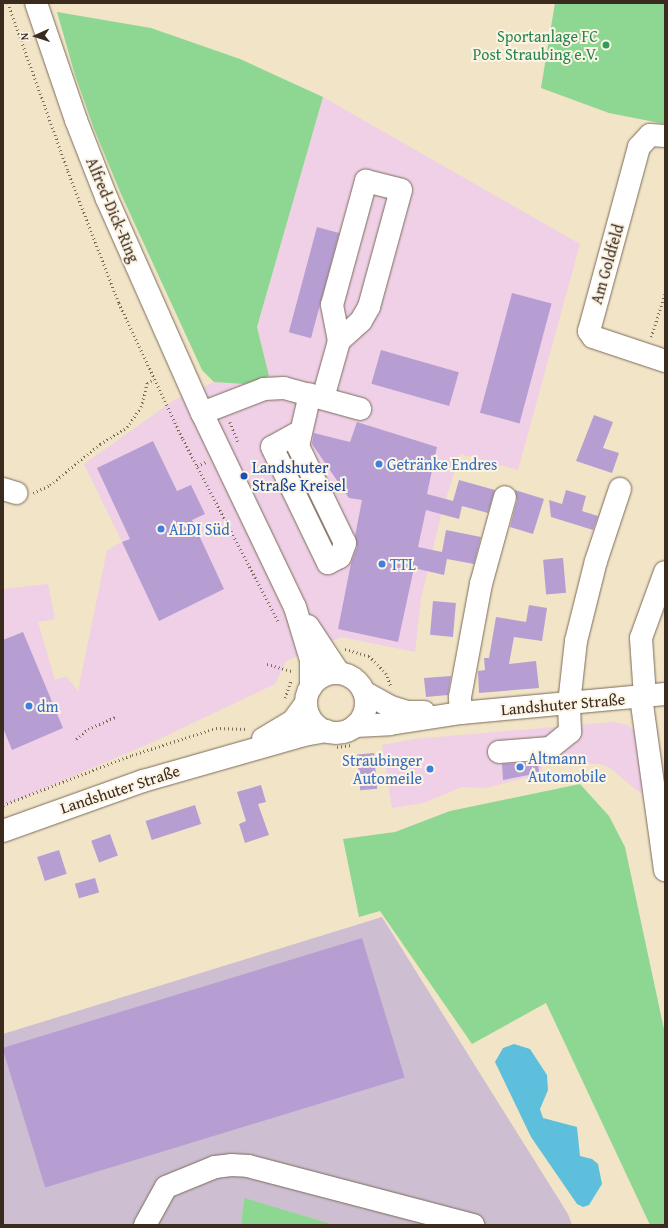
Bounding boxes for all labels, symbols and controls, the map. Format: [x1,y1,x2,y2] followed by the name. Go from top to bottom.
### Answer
[16,16,56,56] north arrow
[473,26,598,64] place label: Sportanlage FC Post Straubing e.V.
[16,33,32,41] text: N
[601,40,611,50] marker: Sportanlage FC Post Straubing e.V.
[82,154,144,266] street label: Alfred-Dick-Ring
[586,222,628,306] street label: Am Goldfeld
[387,454,497,474] place label: Getränke Endres
[252,457,346,495] place label: Landshuter Straße Kreisel
[374,459,384,469] marker: Getränke Endres
[239,471,249,481] marker: Landshuter Straße Kreisel
[169,519,230,539] place label: ALDI Süd
[156,524,166,534] marker: ALDI Süd
[390,554,416,574] place label: TTL
[377,559,387,569] marker: TTL
[500,689,626,719] street label: Landshuter Straße
[37,696,59,716] place label: dm
[24,701,34,711] marker: dm
[528,748,606,786] place label: Altmann Automobile
[342,750,422,788] place label: Straubinger Automeile
[58,761,182,817] street label: Landshuter Straße
[515,762,525,772] marker: Altmann Automobile
[425,764,435,774] marker: Straubinger Automeile

